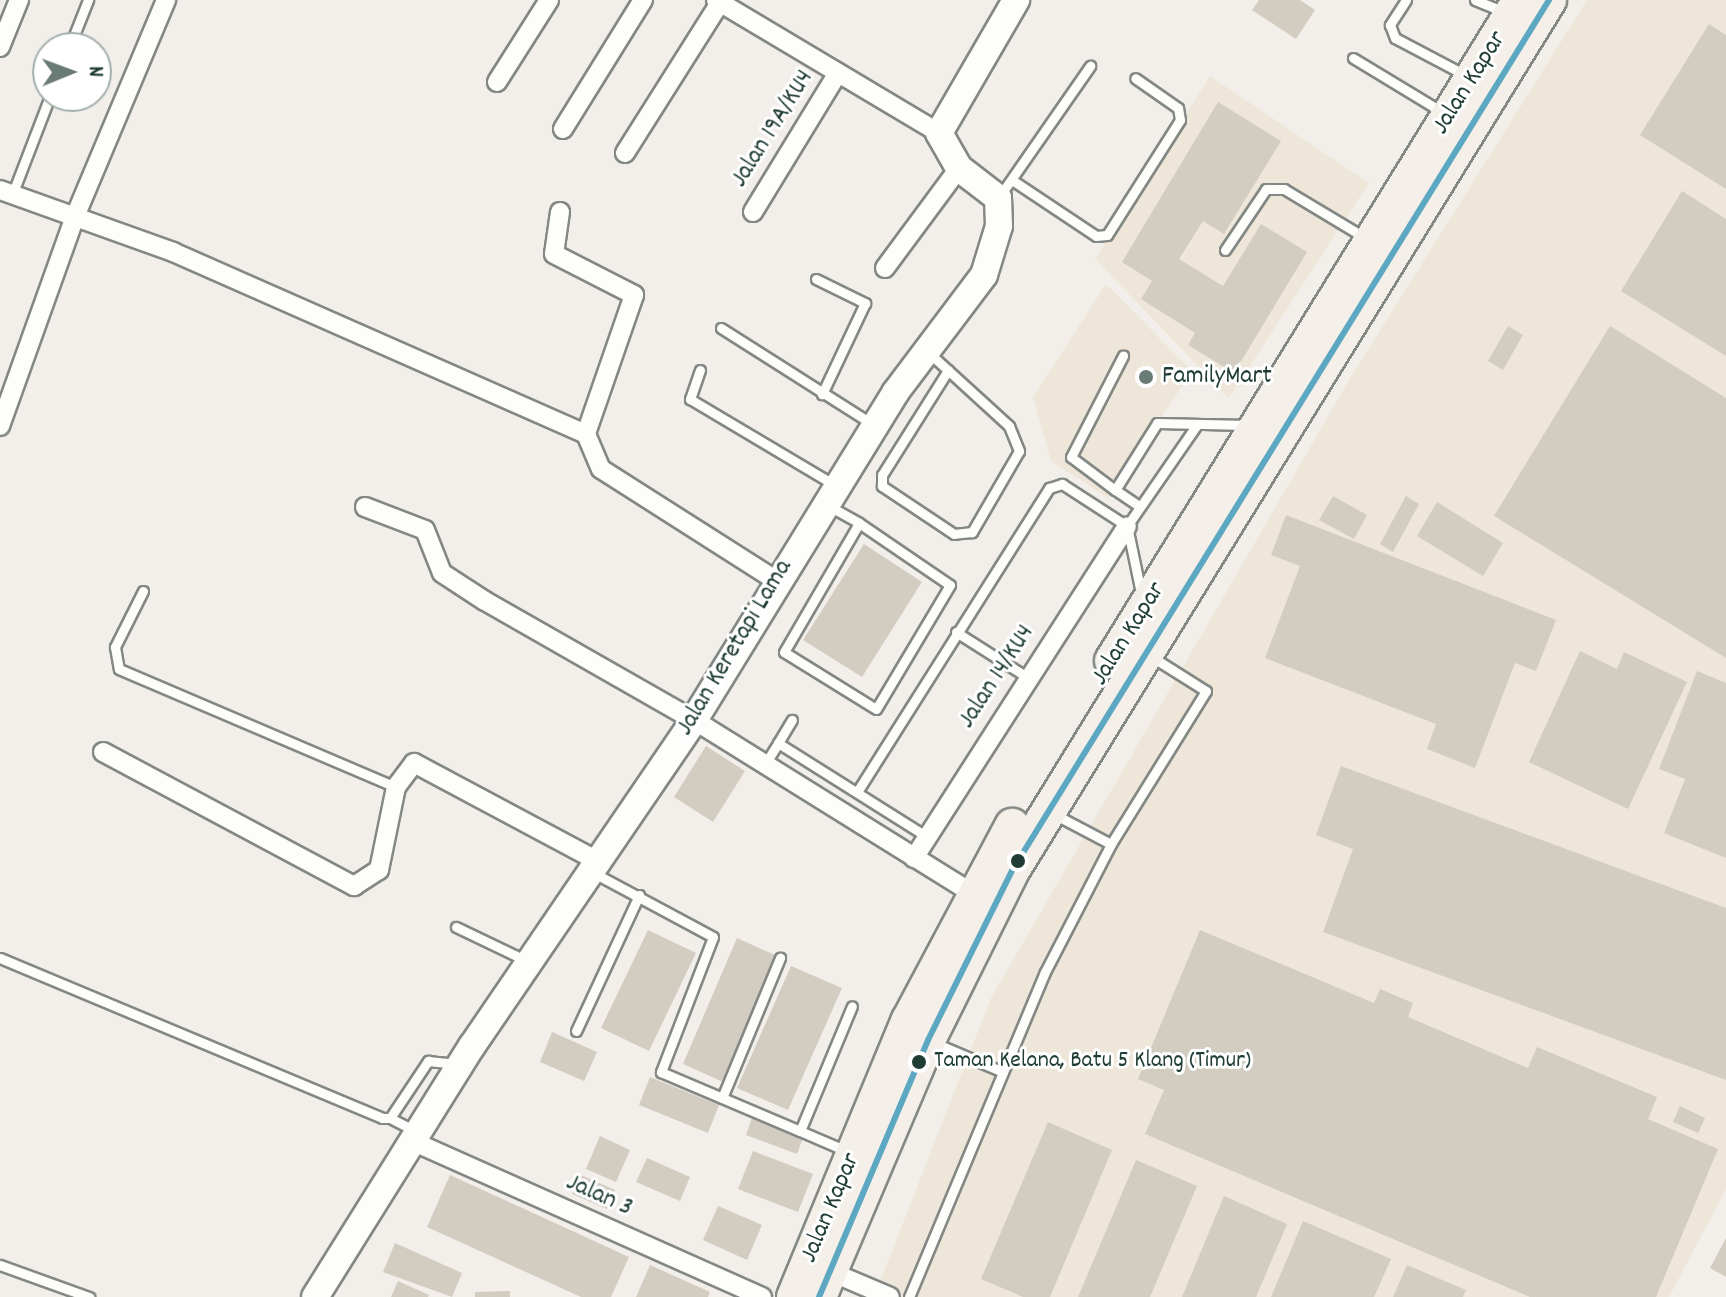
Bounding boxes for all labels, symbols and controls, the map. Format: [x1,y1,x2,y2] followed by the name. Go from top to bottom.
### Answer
[1426,26,1514,140] street label: Jalan Kapar
[32,32,112,112] north arrow
[725,65,821,193] street label: Jalan 19A/KU4
[79,66,110,77] text: N
[1162,361,1272,393] place label: FamilyMart
[1137,368,1155,386] marker: FamilyMart
[670,554,800,742] street label: Jalan Keretapi Lama
[1085,577,1173,691] street label: Jalan Kapar
[952,619,1042,735] street label: Jalan 14/KU4
[1010,853,1026,869] unlabelled marker
[934,1048,1251,1076] place label: Taman Kelana, Batu 5 Klang (Timur)
[911,1054,927,1070] marker: Taman Kelana, Batu 5 Klang (Timur)
[794,1148,868,1268] street label: Jalan Kapar
[561,1168,637,1224] street label: Jalan 3

